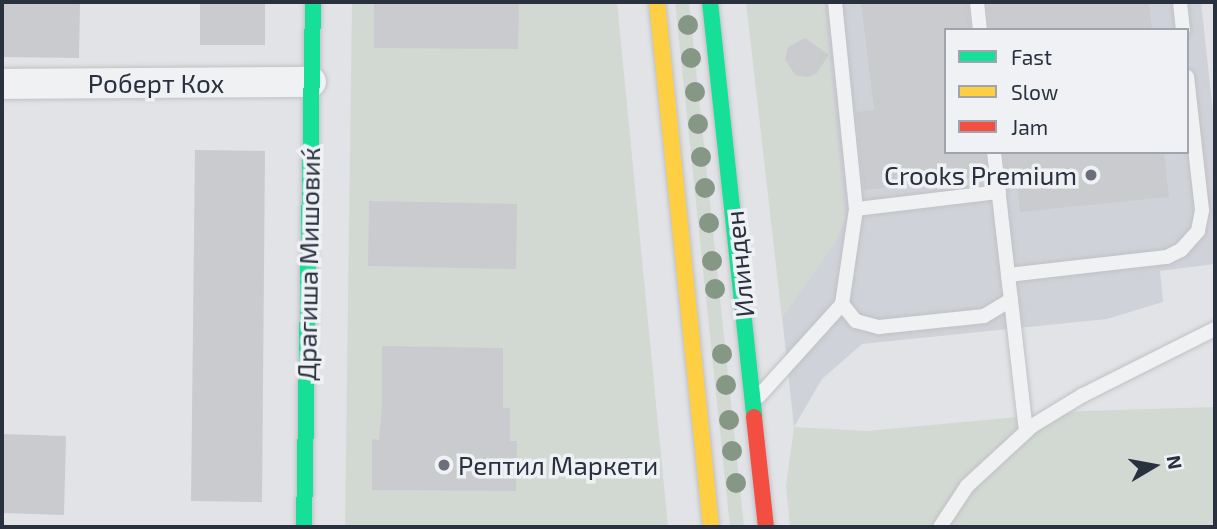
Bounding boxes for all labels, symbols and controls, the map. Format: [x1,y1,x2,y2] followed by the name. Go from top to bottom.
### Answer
[944,28,1189,154] legend
[1011,44,1052,69] text: Fast
[88,67,224,99] street label: Роберт Кох
[1011,79,1058,104] text: Slow
[1011,114,1048,139] text: Jam
[290,147,326,381] street label: Драгиша Мишовиќ
[884,159,1077,191] place label: Crooks Premium
[1083,167,1099,183] marker: Crooks Premium
[718,209,760,319] street label: Илинден
[1119,431,1189,501] north arrow
[458,449,658,481] place label: Рептил Маркети
[1163,454,1188,471] text: N
[436,457,452,473] marker: Рептил Маркети

